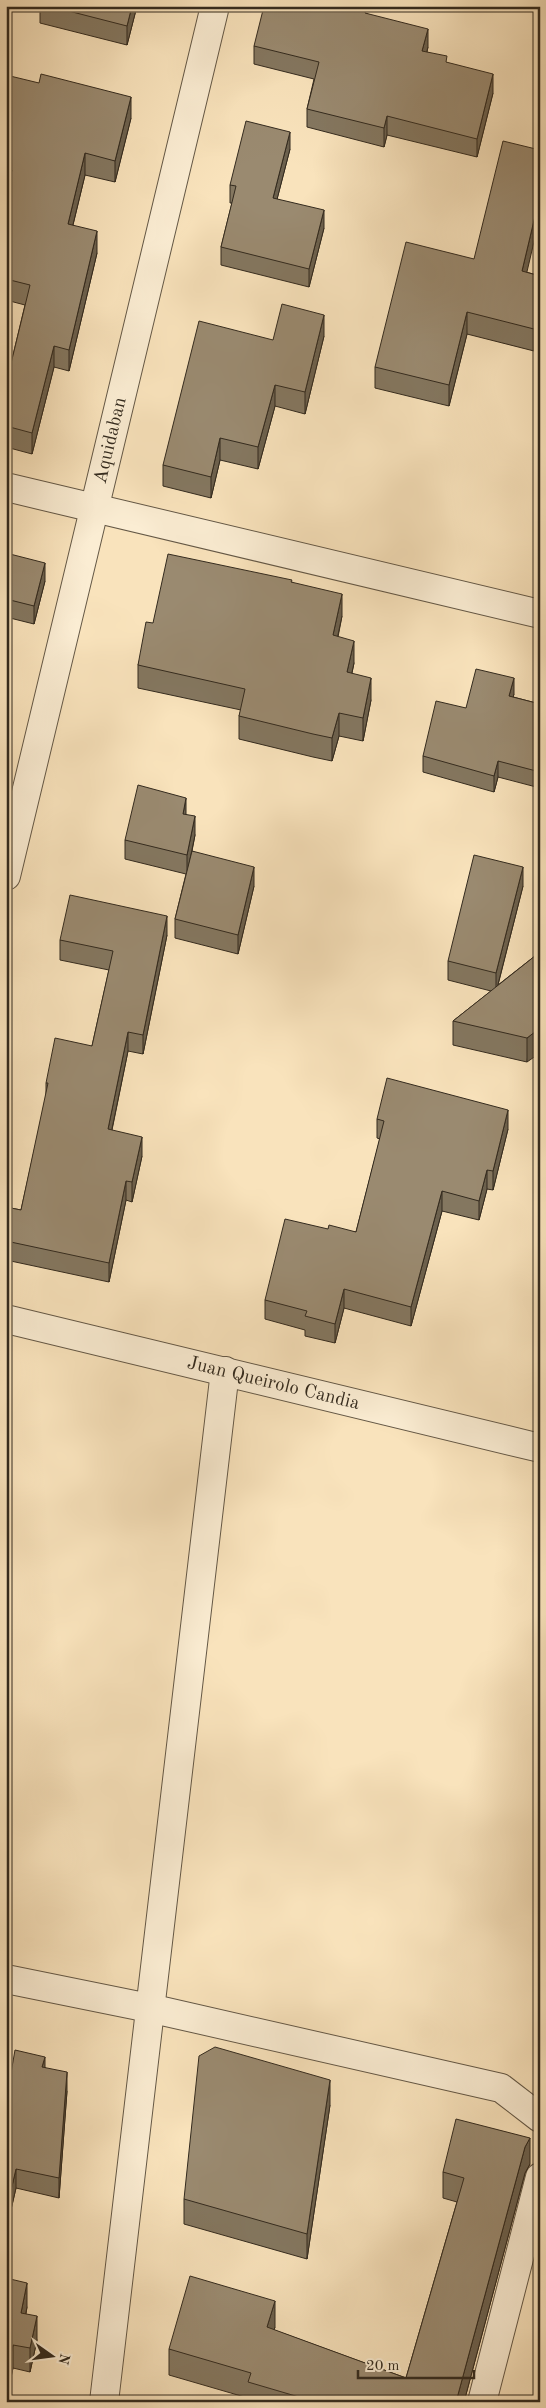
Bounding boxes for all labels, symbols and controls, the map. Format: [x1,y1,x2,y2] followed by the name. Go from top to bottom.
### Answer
[91,395,130,485] street label: Aquidaban
[185,1354,362,1414] street label: Juan Queirolo Candia
[28,2330,78,2380] north arrow
[358,2348,475,2380] scale bar
[55,2352,72,2366] text: N
[366,2359,400,2374] text: 20 m

